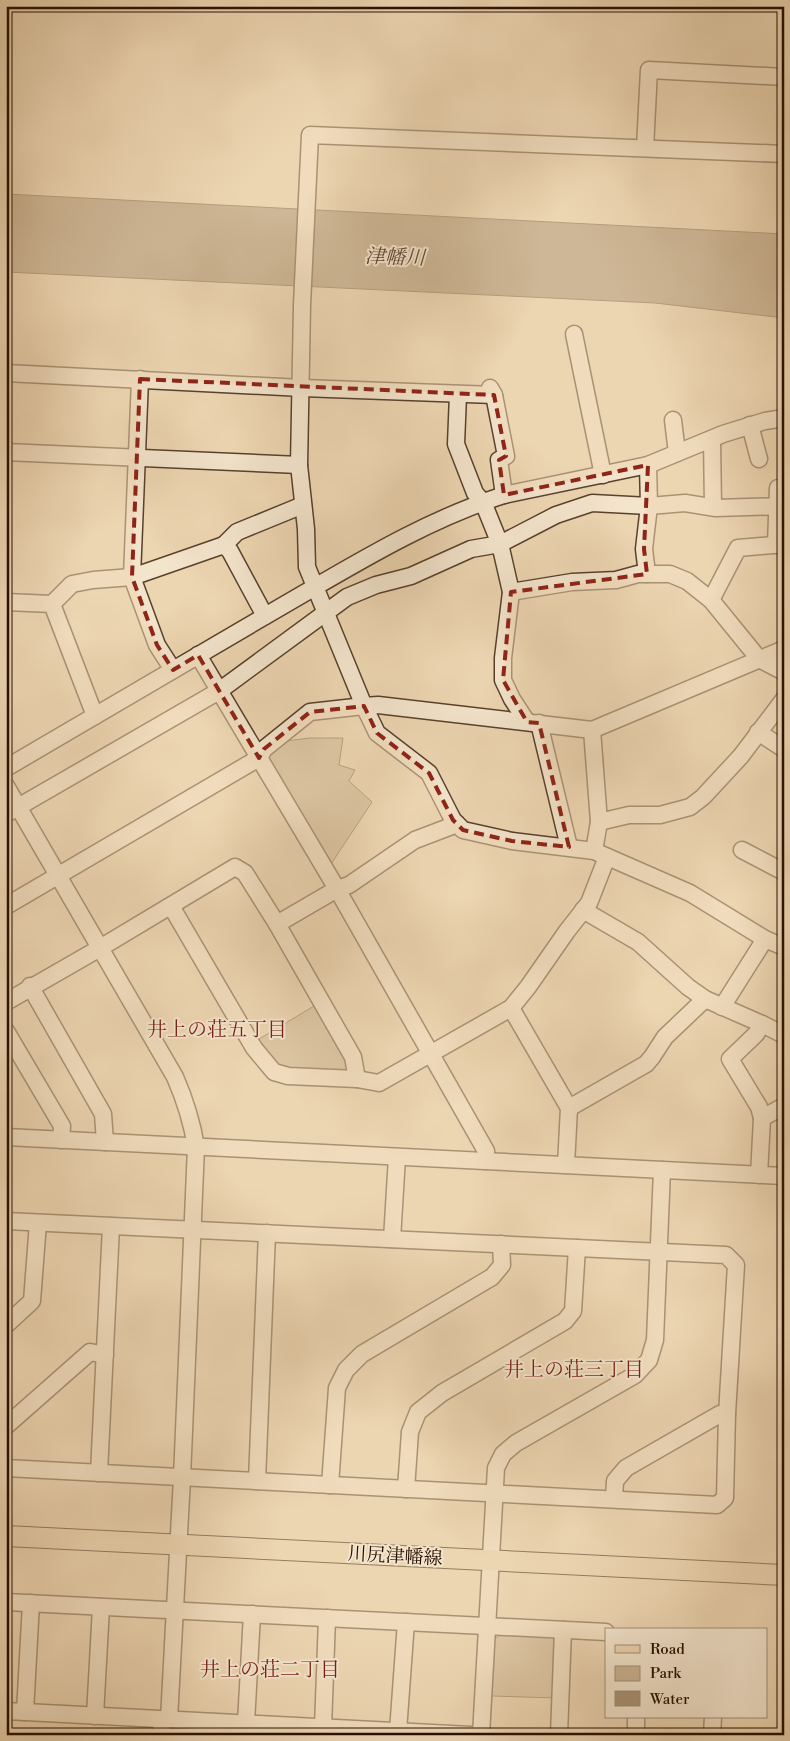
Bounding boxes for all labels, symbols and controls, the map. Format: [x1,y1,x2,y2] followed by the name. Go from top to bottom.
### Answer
[365,244,427,272] water label: 津幡川
[147,1018,287,1043] district label: 井上の荘五丁目
[504,1358,644,1383] district label: 井上の荘三丁目
[347,1542,443,1570] street label: 川尻津幡線
[605,1628,768,1718] legend
[650,1640,685,1659] text: Road
[200,1658,340,1683] district label: 井上の荘二丁目
[650,1664,682,1683] text: Park
[649,1690,690,1709] text: Water

